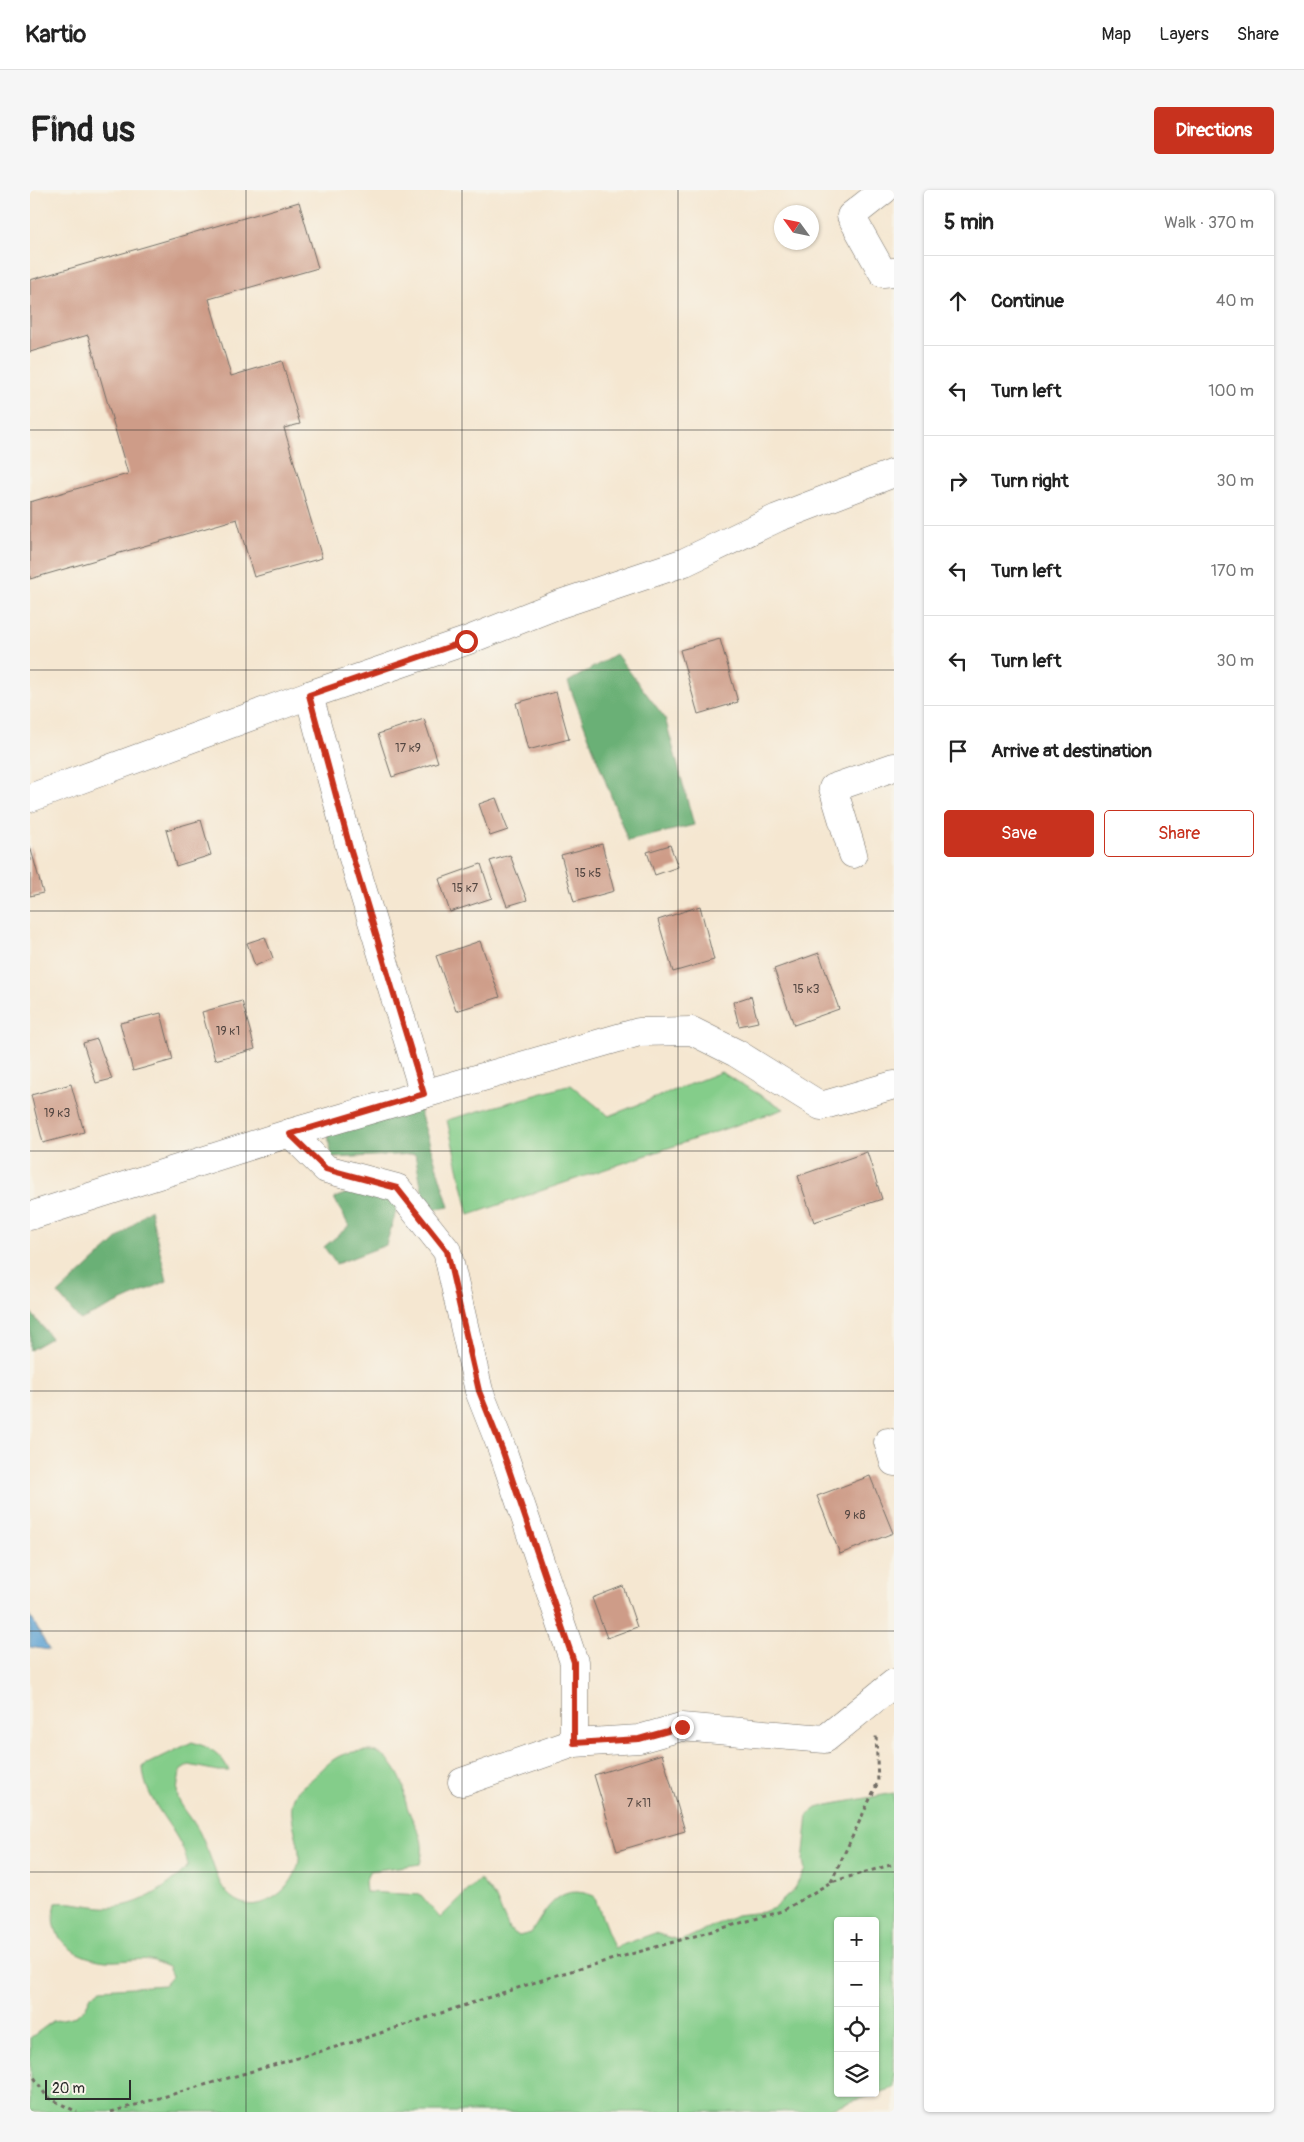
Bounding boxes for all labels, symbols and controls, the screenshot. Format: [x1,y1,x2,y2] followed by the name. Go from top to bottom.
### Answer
[25,20,86,49] text: Kartio
[1102,23,1131,46] text: Map
[1159,23,1209,46] text: Layers
[1237,23,1279,46] text: Share
[1154,107,1274,154] button: Directions
[30,108,135,152] text: Find us
[774,205,819,250] north arrow
[944,209,994,236] text: 5 min
[1164,213,1254,233] text: Walk · 370 m
[944,287,972,315] icon: ahead
[991,289,1064,313] text: Continue
[1216,291,1254,311] text: 40 m
[944,377,972,405] icon: left
[991,379,1061,403] text: Turn left
[1208,381,1254,401] text: 100 m
[944,467,972,495] icon: right
[991,469,1069,493] text: Turn right
[1216,471,1254,491] text: 30 m
[944,557,972,585] icon: left
[991,559,1061,583] text: Turn left
[1211,561,1254,581] text: 170 m
[455,630,478,653] route start
[944,647,972,675] icon: left
[991,649,1061,673] text: Turn left
[1216,651,1254,671] text: 30 m
[944,737,972,765] icon: arrive
[991,739,1152,763] text: Arrive at destination
[395,741,421,756] house number: 17 к9
[944,810,1094,857] button: Save
[1104,810,1254,857] button: Share
[575,866,601,881] house number: 15 к5
[452,881,479,896] house number: 15 к7
[793,982,820,997] house number: 15 к3
[216,1024,240,1039] house number: 19 к1
[44,1106,70,1121] house number: 19 к3
[844,1508,866,1523] house number: 9 к8
[671,1716,694,1739] route end
[627,1796,651,1811] house number: 7 к11
[834,1917,879,2097] map controls
[834,1917,879,1962] button: +
[834,1962,879,2007] button: −
[834,2007,879,2052] button: locate
[834,2052,879,2097] button: layers
[45,2077,131,2100] scale bar
[52,2080,85,2097] text: 20 m

